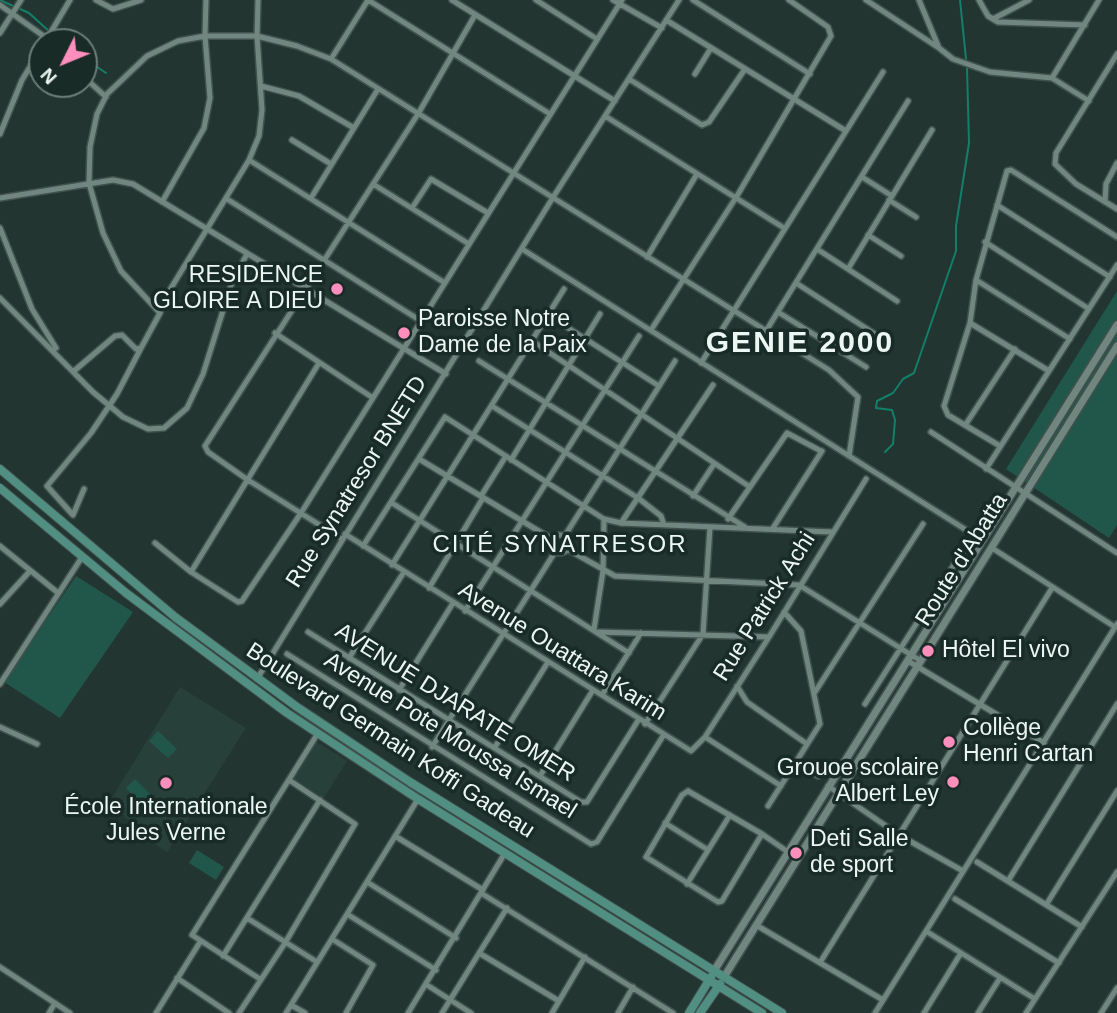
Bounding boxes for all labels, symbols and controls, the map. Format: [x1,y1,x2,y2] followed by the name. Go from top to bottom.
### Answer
[28,28,98,98] north arrow
[36,64,61,88] text: N
[153,262,323,316] place label: RESIDENCE GLOIRE A DIEU
[329,281,345,297] marker: RESIDENCE GLOIRE A DIEU
[418,306,587,360] place label: Paroisse Notre Dame de la Paix
[396,325,412,341] marker: Paroisse Notre Dame de la Paix
[707,326,893,362] district label: GENIE 2000
[281,371,433,593] street label: Rue Synatresor BNETD
[910,488,1014,632] street label: Route d'Abatta
[708,528,822,686] street label: Rue Patrick Achi
[434,531,686,559] district label: CITÉ SYNATRESOR
[453,577,671,727] street label: Avenue Ouattara Karim
[330,618,580,788] street label: AVENUE DJARATE OMER
[241,637,539,845] street label: Boulevard Germain Koffi Gadeau
[942,637,1070,665] place label: Hôtel El vivo
[920,643,936,659] marker: Hôtel El vivo
[319,647,581,825] street label: Avenue Pote Moussa Ismael
[963,715,1093,769] place label: Collège Henri Cartan
[941,734,957,750] marker: Collège Henri Cartan
[777,755,939,809] place label: Grouoe scolaire Albert Ley
[945,774,961,790] marker: Grouoe scolaire Albert Ley
[158,775,174,791] marker: École Internationale Jules Verne
[64,794,268,848] place label: École Internationale Jules Verne
[810,826,908,880] place label: Deti Salle de sport
[788,845,804,861] marker: Deti Salle de sport

